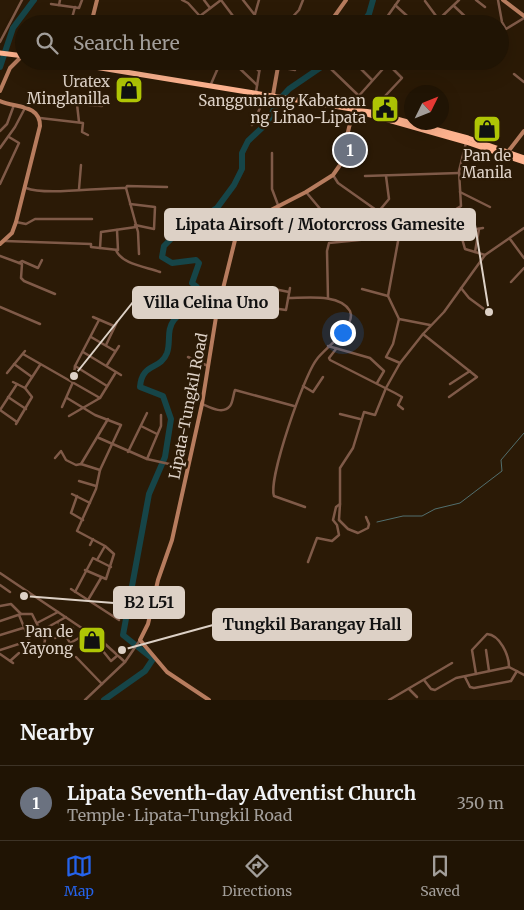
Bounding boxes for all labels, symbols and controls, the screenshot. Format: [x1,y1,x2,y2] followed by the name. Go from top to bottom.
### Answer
[15,15,509,70] search box
[33,29,61,57] icon: search
[73,31,180,55] text: Search here
[27,72,110,108] place label: Uratex Minglanilla
[114,75,144,105] shop icon: Uratex Minglanilla
[404,85,449,130] north arrow
[198,91,366,127] place label: Sangguniang Kabataan ng Linao-Lipata
[370,94,400,124] public building icon: Sangguniang Kabataan ng Linao-Lipata
[472,114,502,144] shop icon: Pan de Manila
[334,131,366,169] pin: 1
[462,146,512,182] place label: Pan de Manila
[165,209,475,240] callout: Lipata Airsoft / Motorcross Gamesite
[175,214,465,234] text: Lipata Airsoft / Motorcross Gamesite
[133,287,278,318] callout: Villa Celina Uno
[143,292,269,312] text: Villa Celina Uno
[330,320,356,346] your location
[165,331,211,481] street label: Lipata-Tungkil Road
[114,587,184,618] callout: B2 L51
[124,592,175,612] text: B2 L51
[213,609,411,640] callout: Tungkil Barangay Hall
[223,614,401,634] text: Tungkil Barangay Hall
[19,622,73,658] place label: Pan de Yayong
[77,625,107,655] shop icon: Pan de Yayong
[20,719,94,746] text: Nearby
[67,781,416,805] text: Lipata Seventh-day Adventist Church
[32,793,40,813] text: 1
[457,793,504,813] text: 350 m
[67,805,292,825] text: Temple · Lipata-Tungkil Road
[64,852,94,900] tab: Map
[222,852,292,900] tab: Directions
[420,852,460,900] tab: Saved

